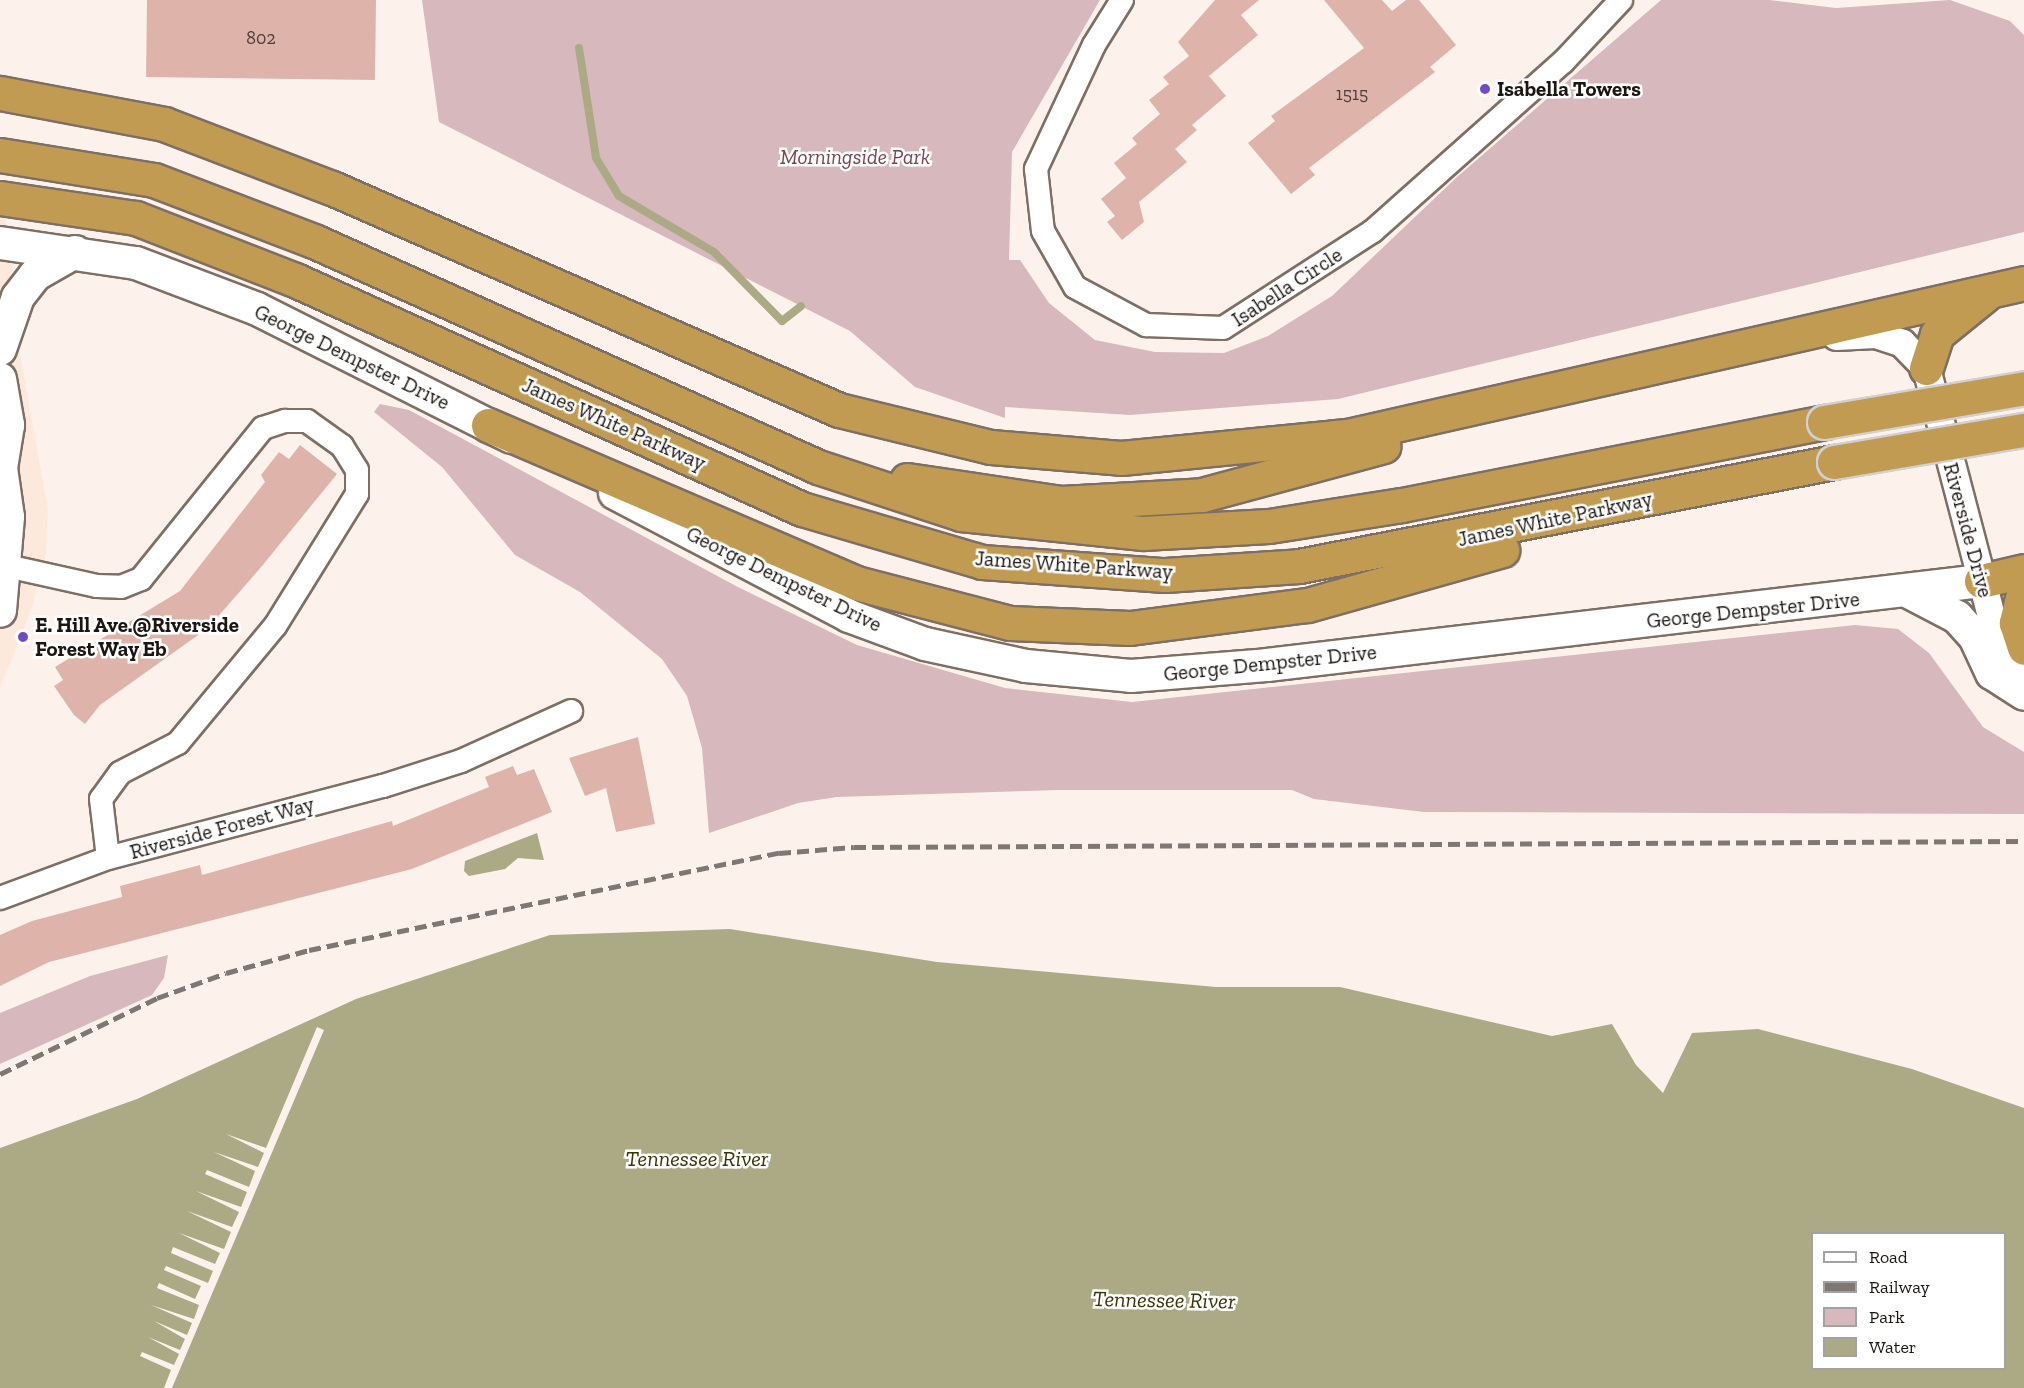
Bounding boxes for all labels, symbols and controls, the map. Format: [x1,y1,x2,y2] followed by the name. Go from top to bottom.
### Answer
[246,27,276,49] house number: 802
[1497,76,1641,102] place label: Isabella Towers
[1478,82,1492,96] marker: Isabella Towers
[1336,83,1368,105] house number: 1515
[780,144,930,170] park label: Morningside Park
[1227,242,1347,332] street label: Isabella Circle
[250,299,454,415] street label: George Dempster Drive
[518,372,710,476] street label: James White Parkway
[1938,460,1998,600] street label: Riverside Drive
[1455,486,1655,552] street label: James White Parkway
[682,521,886,637] street label: George Dempster Drive
[974,545,1174,585] street label: James White Parkway
[1645,586,1861,634] street label: George Dempster Drive
[35,612,240,662] place label: E. Hill Ave.@Riverside Forest Way Eb
[16,630,30,644] marker: E. Hill Ave.@Riverside Forest Way Eb
[1162,639,1378,687] street label: George Dempster Drive
[127,791,317,865] street label: Riverside Forest Way
[626,1146,768,1172] water label: Tennessee River
[1811,1232,2006,1370] legend
[1869,1246,1908,1268] text: Road
[1869,1276,1930,1298] text: Railway
[1092,1286,1236,1314] water label: Tennessee River
[1869,1306,1905,1328] text: Park
[1869,1336,1916,1358] text: Water

